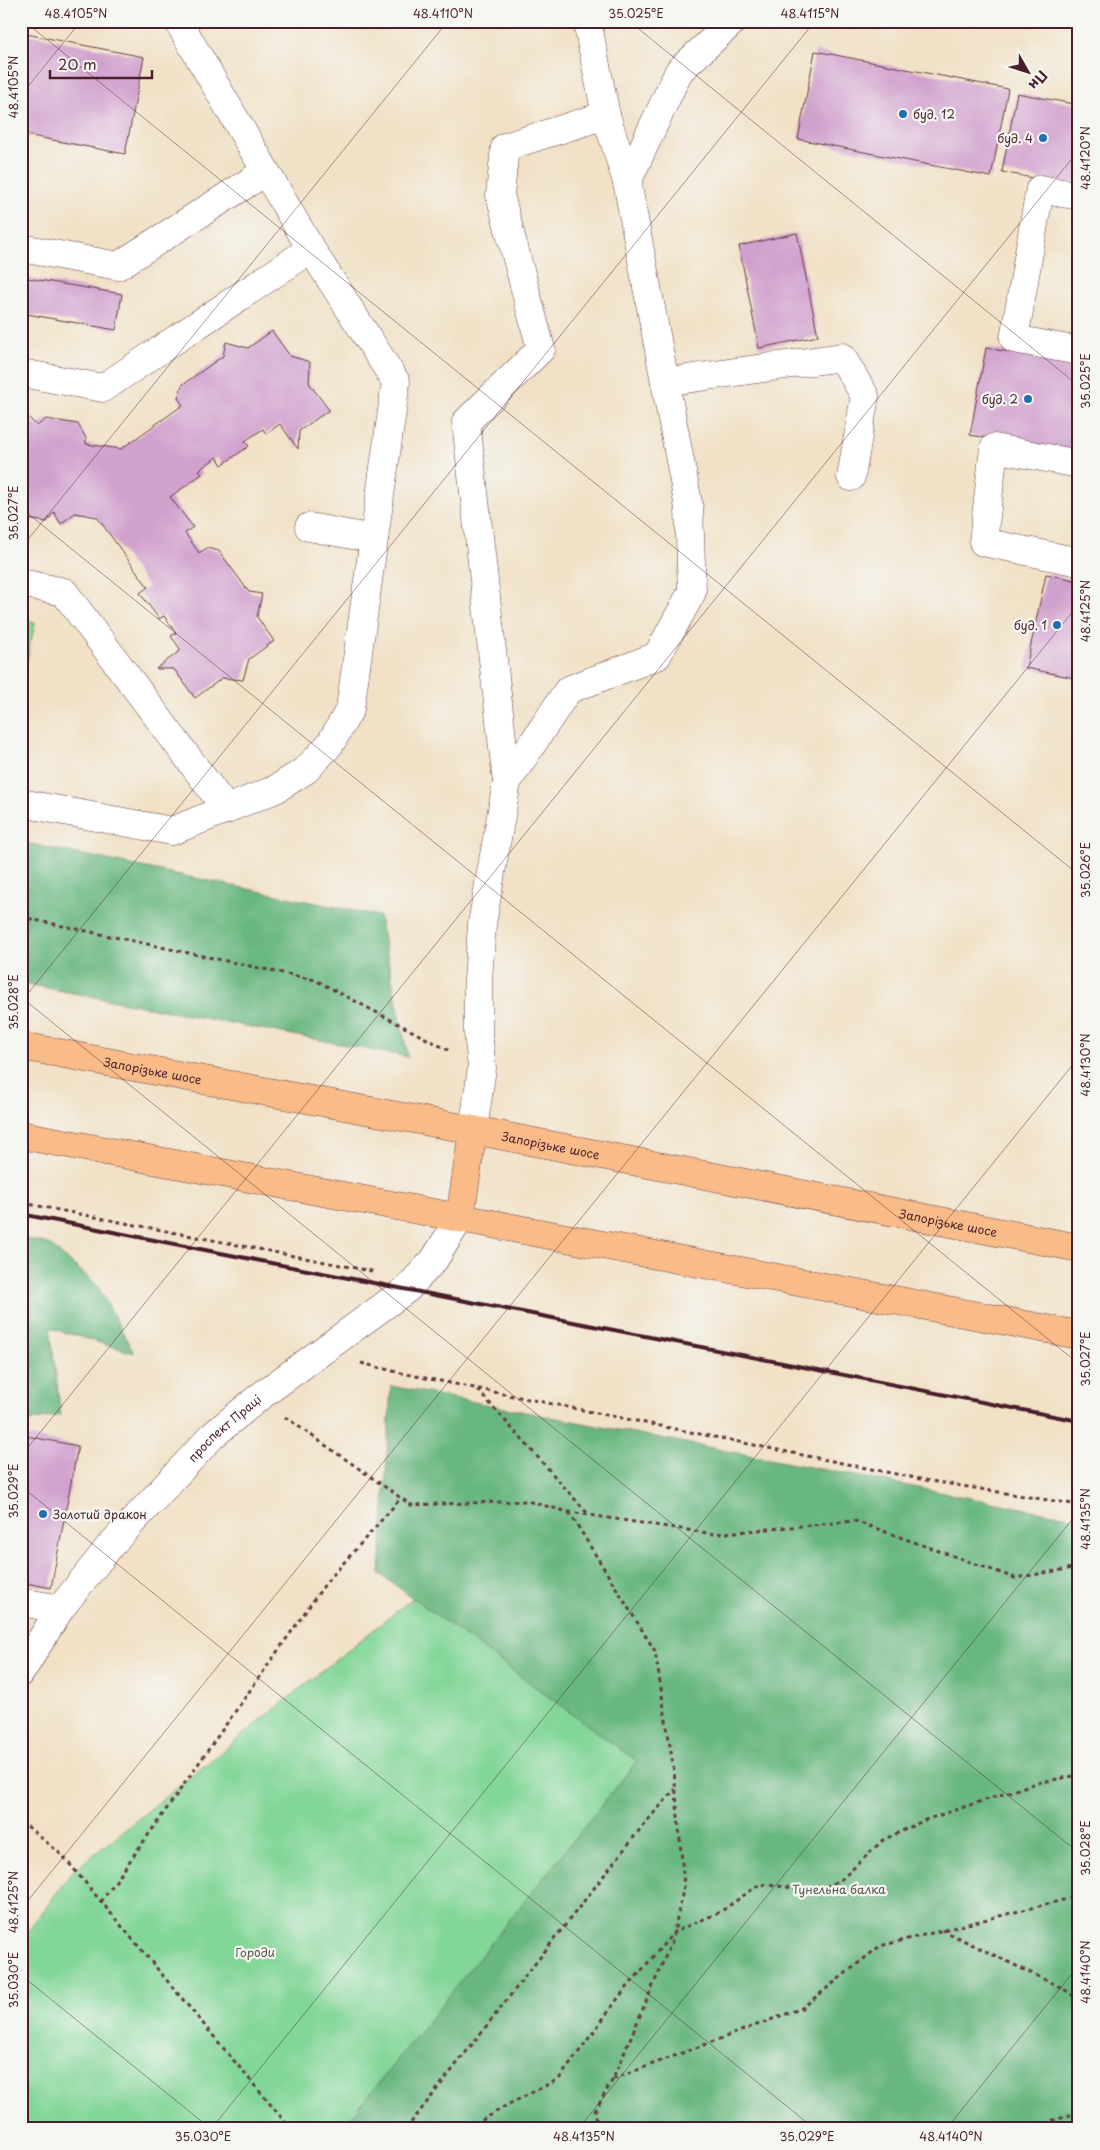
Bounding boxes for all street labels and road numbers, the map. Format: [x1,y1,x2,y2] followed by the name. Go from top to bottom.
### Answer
[102,1053,204,1089] street label: Запорізьке шосе
[500,1127,602,1164] street label: Запорізьке шосе
[898,1204,999,1241] street label: Запорізьке шосе
[183,1390,265,1466] street label: проспект Праці

